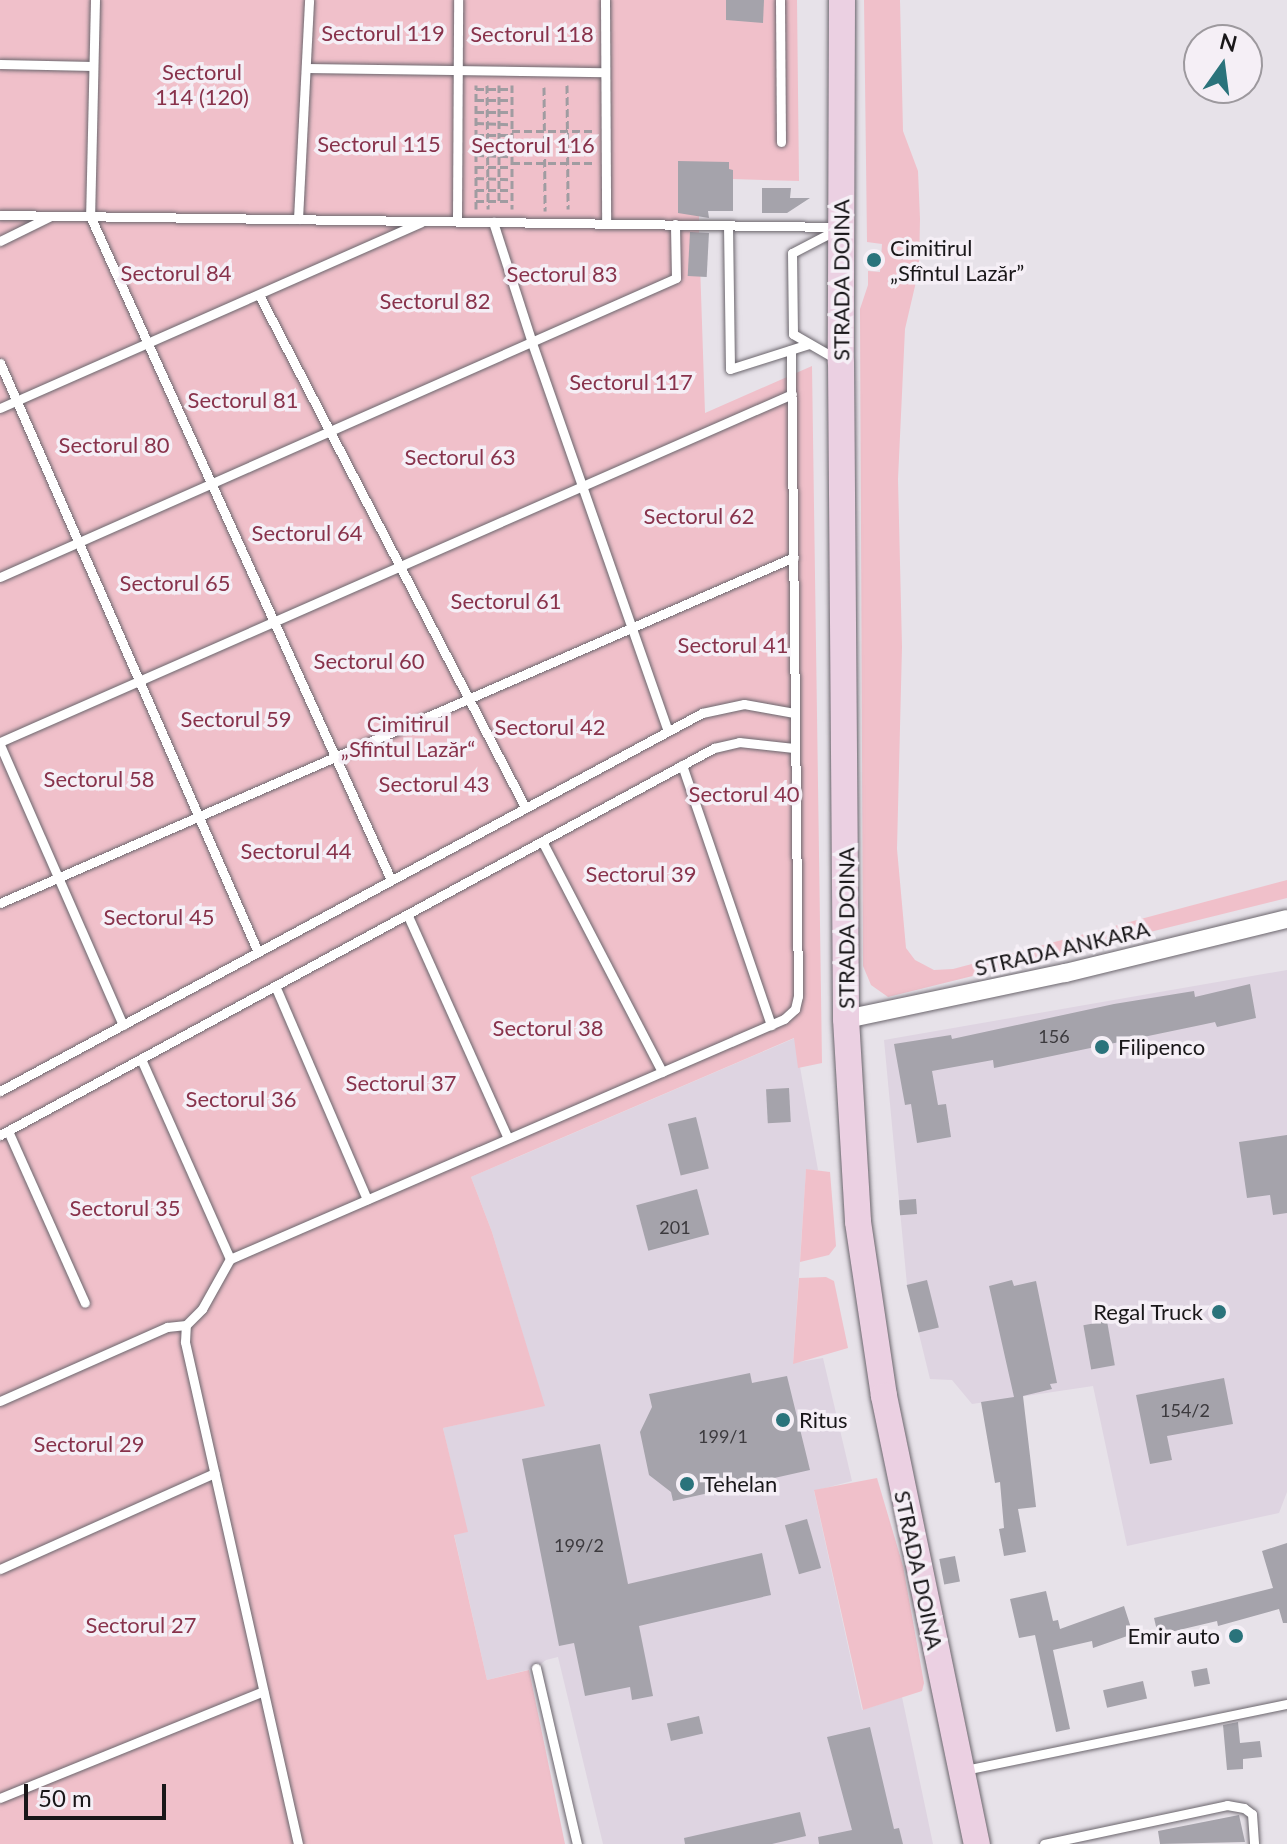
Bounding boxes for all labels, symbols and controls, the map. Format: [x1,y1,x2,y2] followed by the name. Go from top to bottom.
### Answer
[321,20,445,46] park label: Sectorul 119
[470,21,594,47] park label: Sectorul 118
[1183,24,1263,104] north arrow
[1217,27,1240,57] text: N
[155,58,249,110] park label: Sectorul 114 (120)
[317,131,441,157] park label: Sectorul 115
[471,132,595,158] park label: Sectorul 116
[828,199,854,361] street label: STRADA DOINA
[890,234,1024,286] place label: Cimitirul „Sfîntul Lazăr”
[865,251,883,269] marker: Cimitirul „Sfîntul Lazăr”
[121,260,231,286] park label: Sectorul 84
[507,261,617,287] park label: Sectorul 83
[380,288,490,314] park label: Sectorul 82
[569,369,693,395] park label: Sectorul 117
[188,387,298,413] park label: Sectorul 81
[59,432,169,458] park label: Sectorul 80
[405,444,515,470] park label: Sectorul 63
[644,503,754,529] park label: Sectorul 62
[252,520,362,546] park label: Sectorul 64
[120,570,230,596] park label: Sectorul 65
[451,588,561,614] park label: Sectorul 61
[678,632,788,658] park label: Sectorul 41
[314,648,424,674] park label: Sectorul 60
[181,706,291,732] park label: Sectorul 59
[341,710,475,762] park label: Cimitirul „Sfîntul Lazăr“
[495,714,605,740] park label: Sectorul 42
[44,766,154,792] park label: Sectorul 58
[379,771,489,797] park label: Sectorul 43
[689,781,799,807] park label: Sectorul 40
[241,838,351,864] park label: Sectorul 44
[833,847,859,1009] street label: STRADA DOINA
[586,861,696,887] park label: Sectorul 39
[104,904,214,930] park label: Sectorul 45
[971,915,1153,981] street label: STRADA ANKARA
[493,1015,603,1041] park label: Sectorul 38
[1038,1025,1070,1047] house number: 156
[1118,1034,1205,1060] place label: Filipenco
[1093,1038,1111,1056] marker: Filipenco
[346,1070,456,1096] park label: Sectorul 37
[186,1086,296,1112] park label: Sectorul 36
[70,1195,180,1221] park label: Sectorul 35
[659,1216,691,1238] house number: 201
[1093,1299,1203,1325] place label: Regal Truck
[1210,1303,1228,1321] marker: Regal Truck
[1160,1399,1210,1421] house number: 154/2
[799,1407,848,1433] place label: Ritus
[774,1411,792,1429] marker: Ritus
[698,1425,748,1447] house number: 199/1
[34,1431,144,1457] park label: Sectorul 29
[703,1471,777,1497] place label: Tehelan
[678,1475,696,1493] marker: Tehelan
[889,1488,949,1652] street label: STRADA DOINA
[554,1534,604,1556] house number: 199/2
[86,1612,196,1638] park label: Sectorul 27
[1127,1623,1220,1649] place label: Emir auto
[1227,1627,1245,1645] marker: Emir auto
[28,1768,170,1818] scale bar
[38,1783,92,1812] text: 50 m

